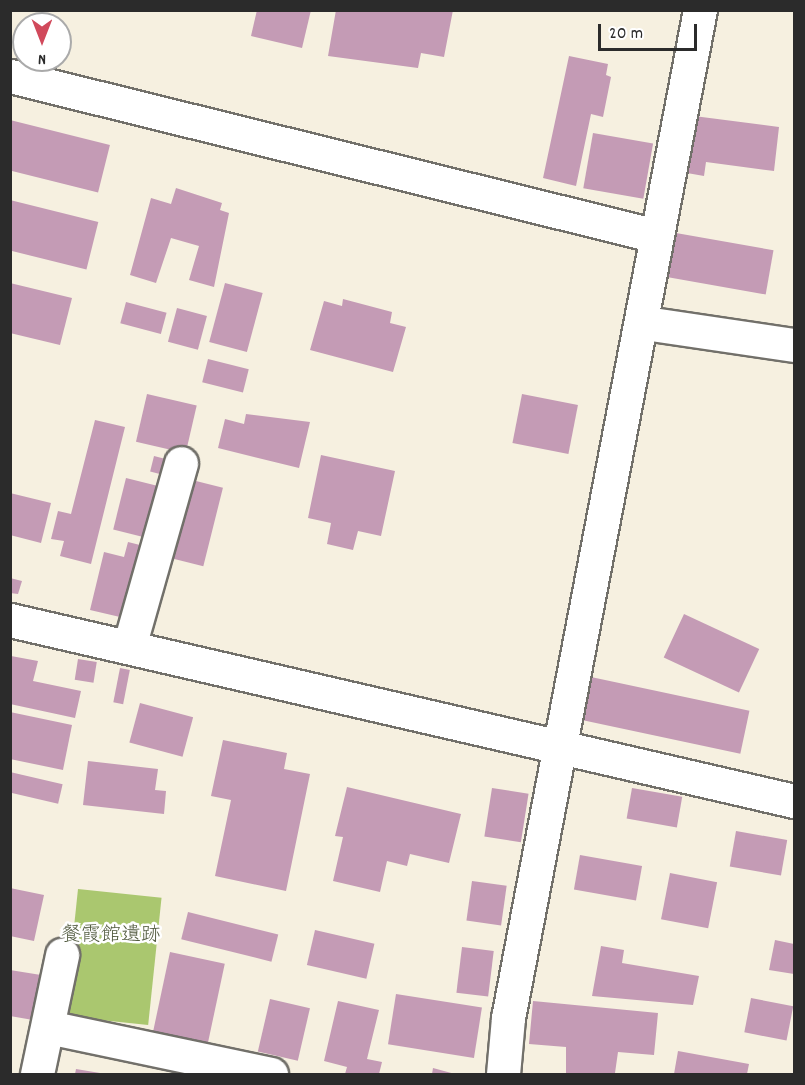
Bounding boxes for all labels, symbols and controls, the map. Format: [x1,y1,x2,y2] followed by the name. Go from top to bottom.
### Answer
[12,12,72,72] north arrow
[601,12,700,50] scale bar
[609,22,643,47] text: 20 m
[38,47,46,70] text: N
[61,924,161,948] park label: 餐霞館遺跡

